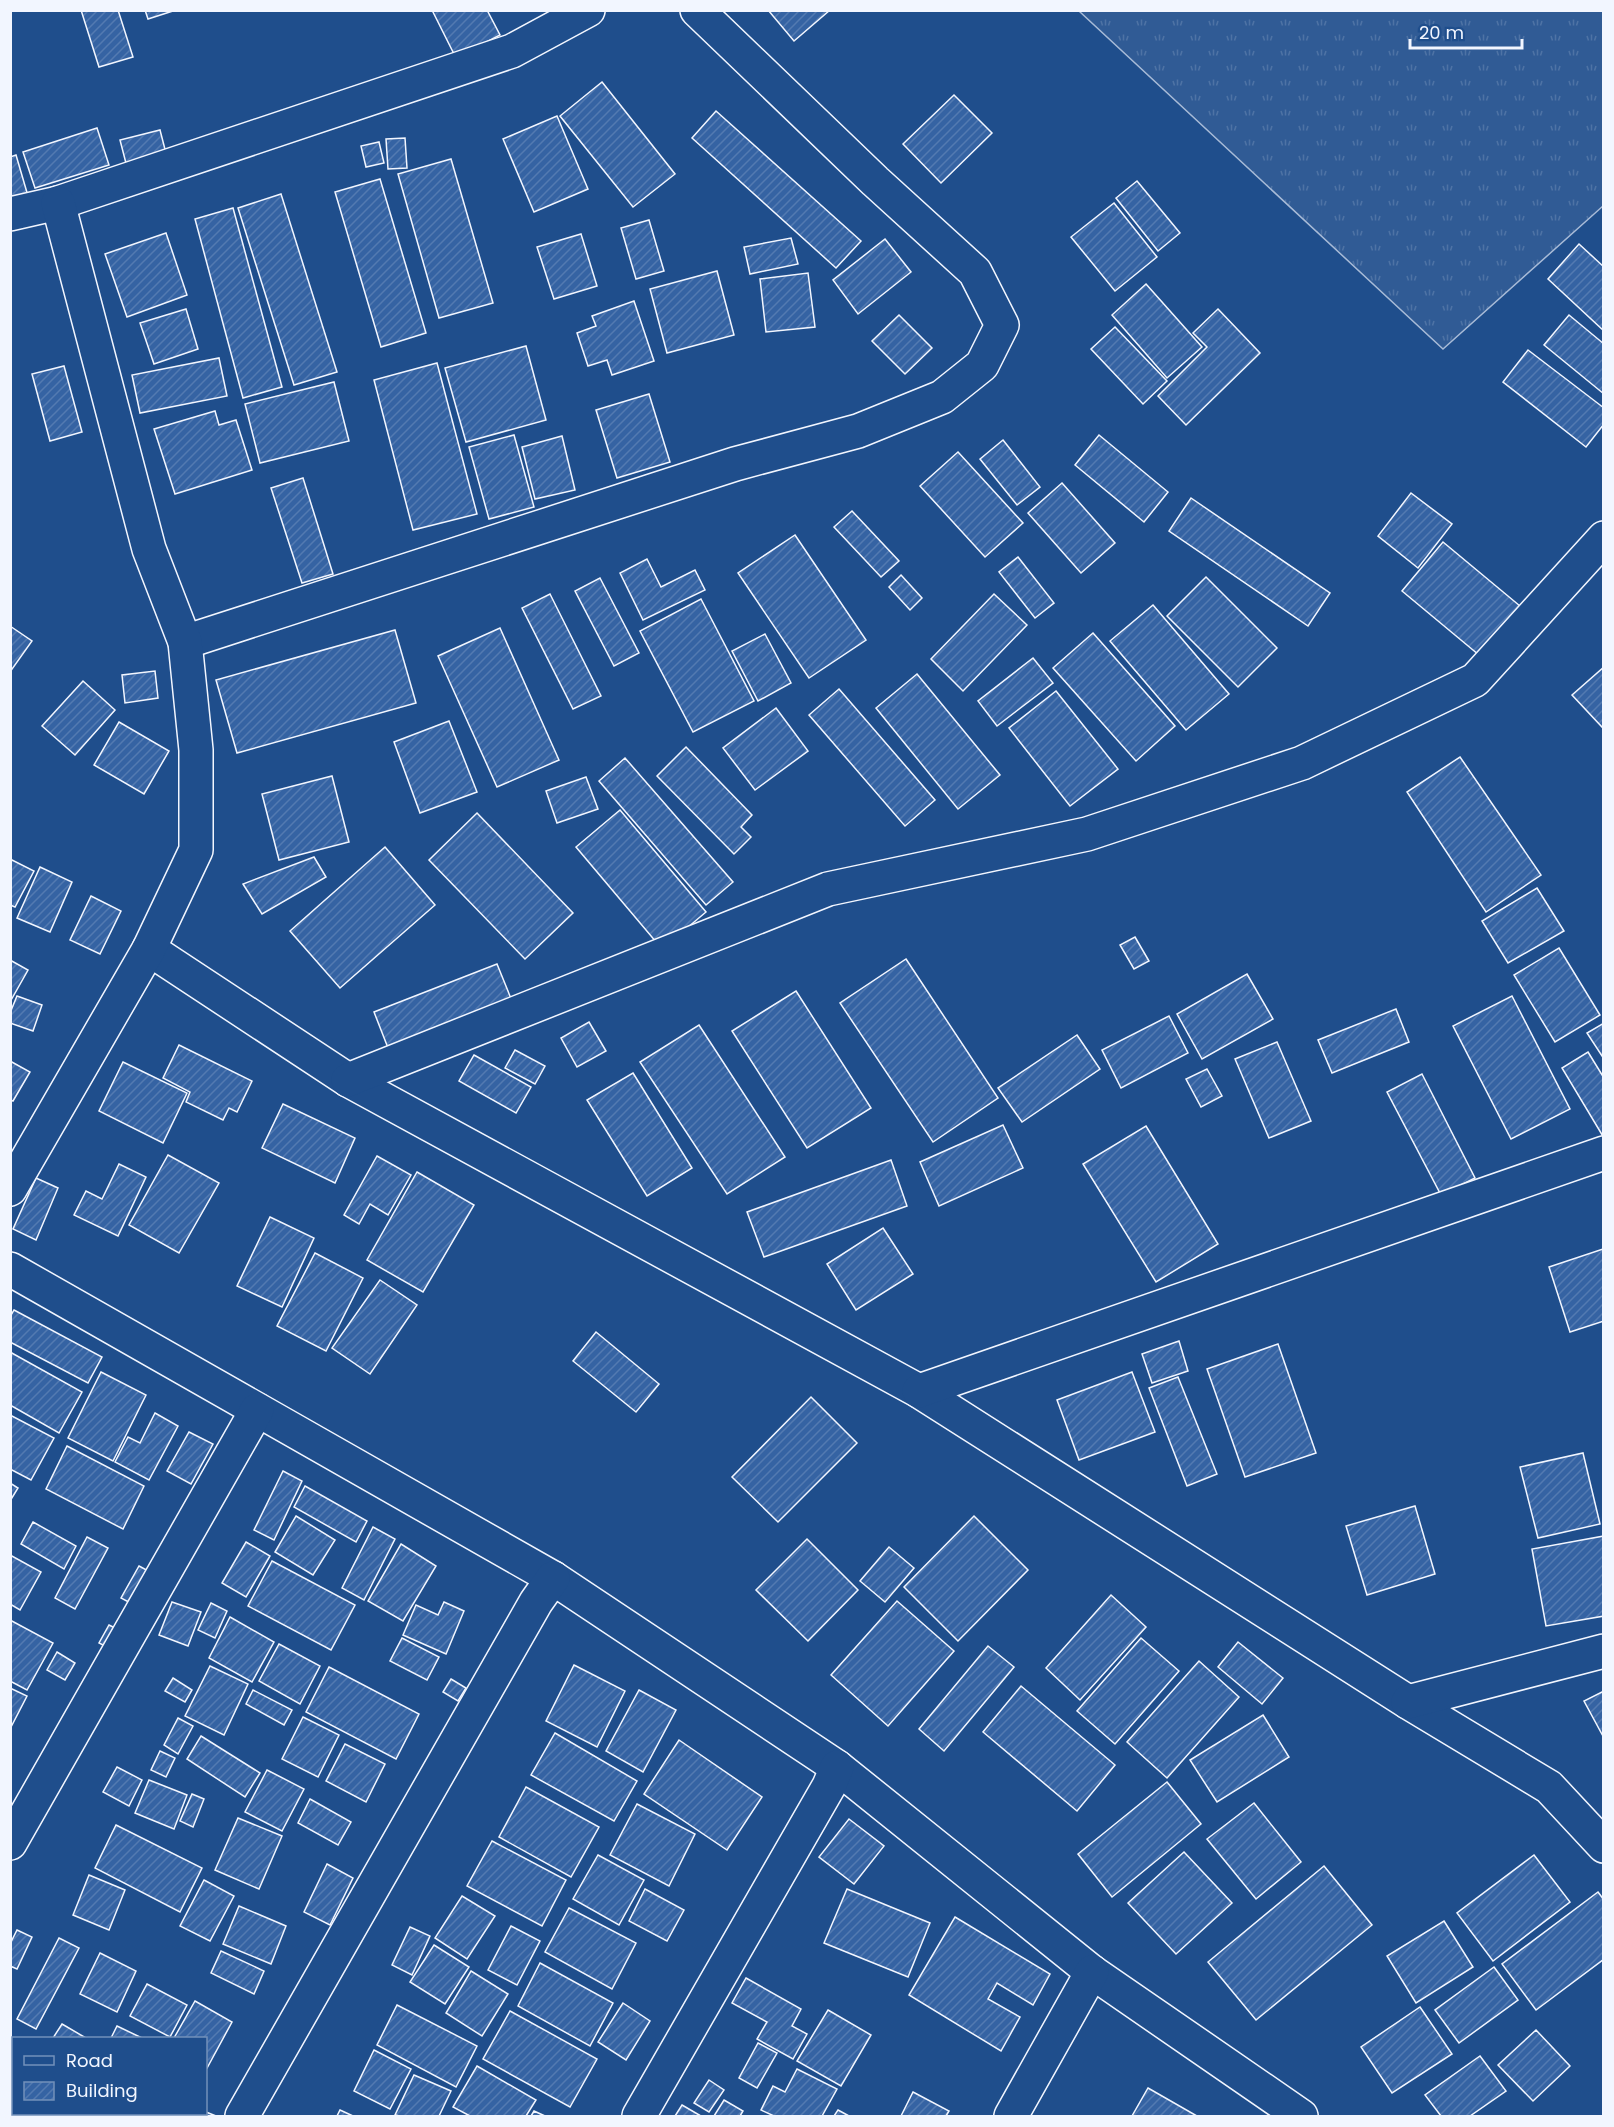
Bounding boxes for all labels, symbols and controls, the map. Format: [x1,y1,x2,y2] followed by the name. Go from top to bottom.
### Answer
[1410,12,1522,50] scale bar
[1419,20,1464,45] text: 20 m
[12,2037,207,2115] legend
[66,2048,113,2073] text: Road
[66,2078,138,2103] text: Building

